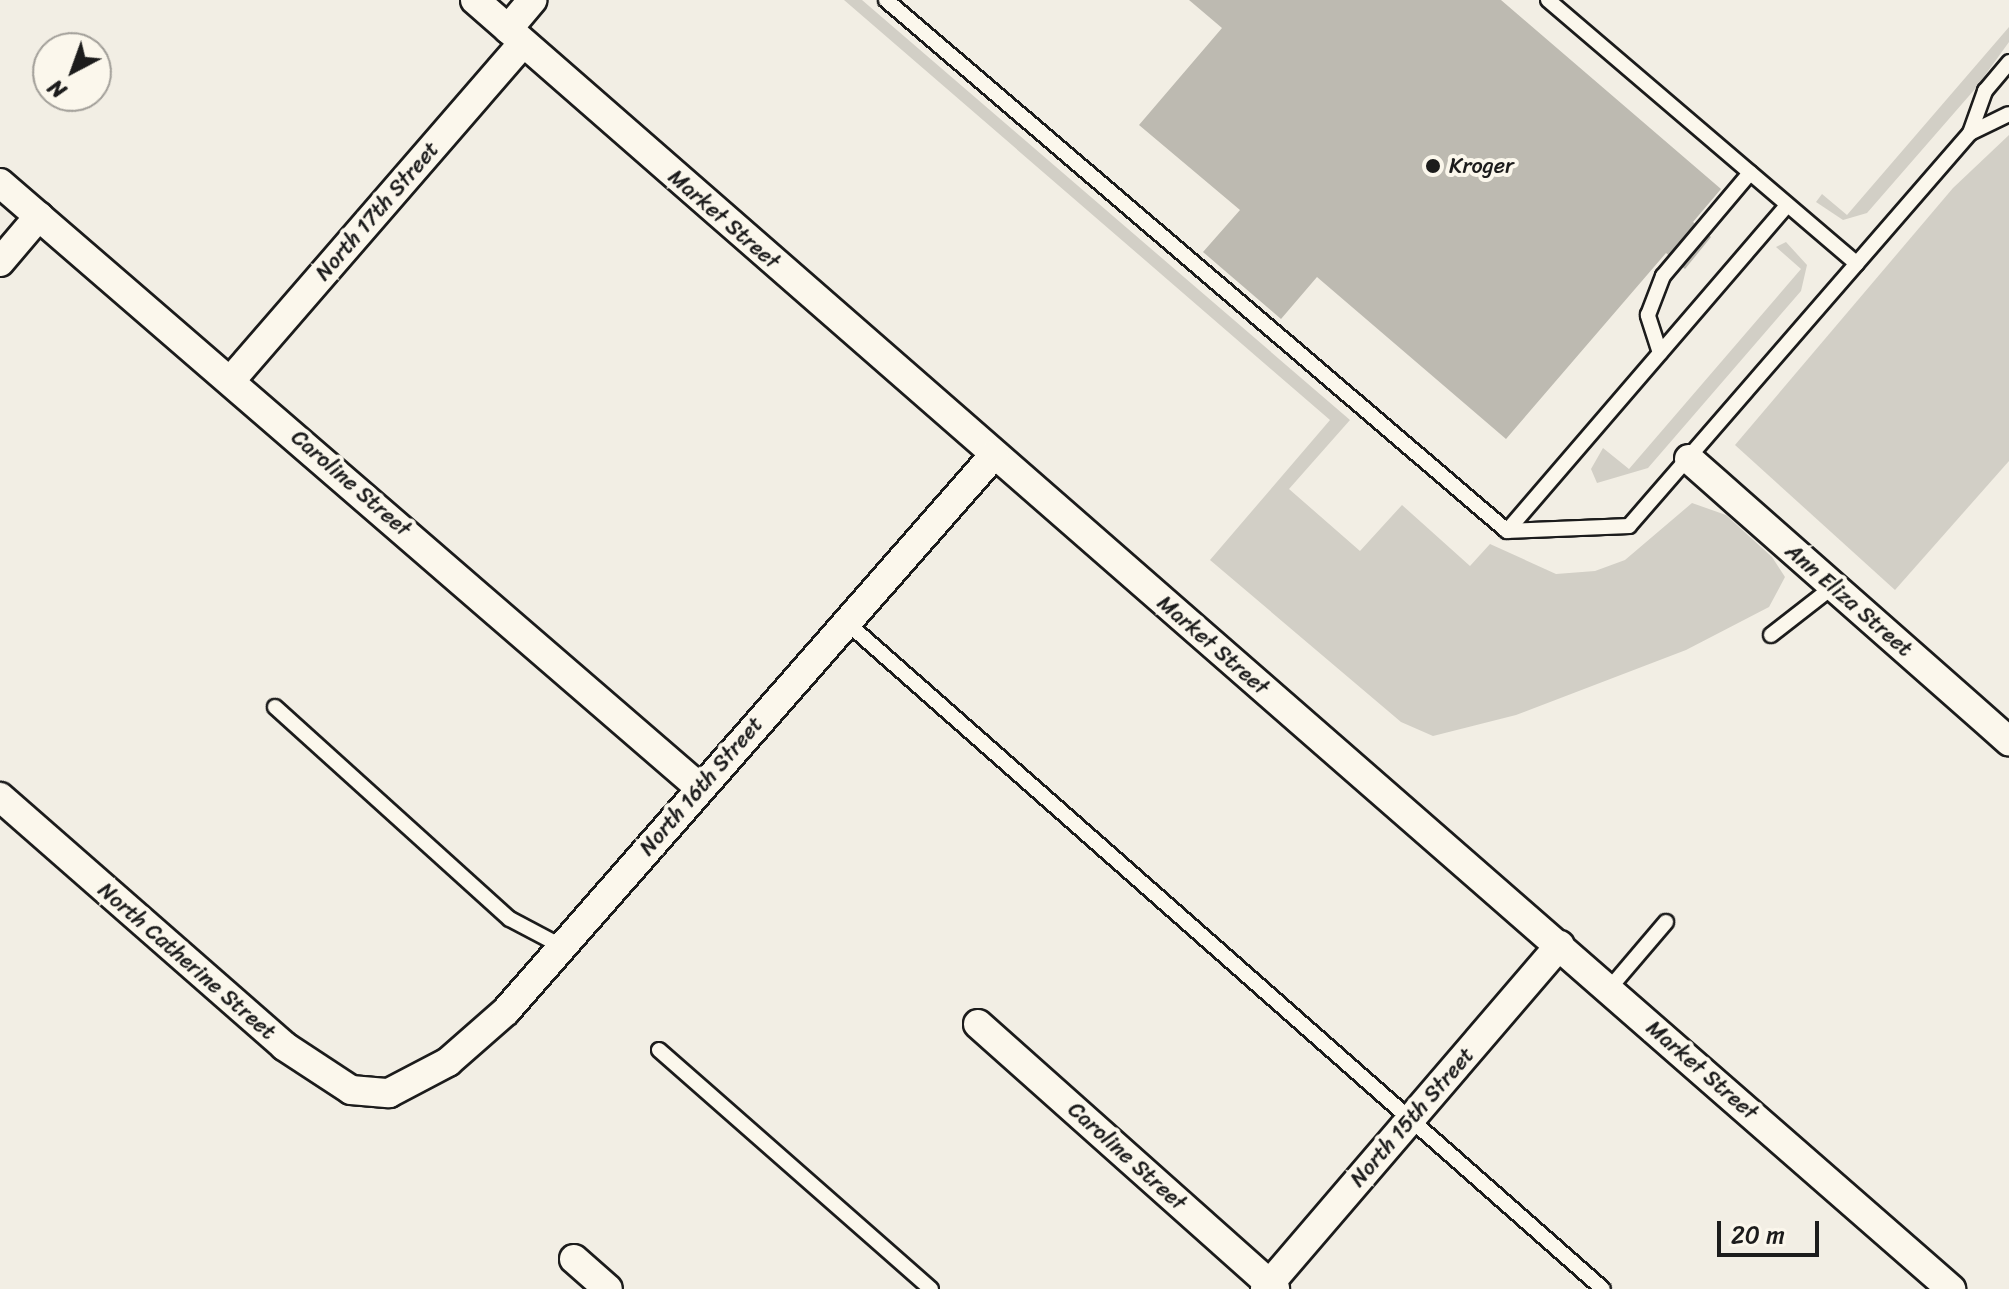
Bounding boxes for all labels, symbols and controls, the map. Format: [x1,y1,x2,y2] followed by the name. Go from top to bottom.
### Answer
[32,32,112,112] north arrow
[39,69,76,109] text: N
[310,136,444,286] street label: North 17th Street
[1449,153,1514,179] place label: Kroger
[1424,157,1442,175] marker: Kroger
[663,163,785,275] street label: Market Street
[286,424,416,542] street label: Caroline Street
[1780,538,1918,662] street label: Ann Eliza Street
[1152,589,1274,701] street label: Market Street
[634,711,768,861] street label: North 16th Street
[93,876,281,1046] street label: North Catherine Street
[1641,1014,1763,1126] street label: Market Street
[1344,1042,1480,1192] street label: North 15th Street
[1062,1096,1192,1216] street label: Caroline Street
[1721,1205,1823,1255] scale bar
[1731,1214,1785,1256] text: 20 m

